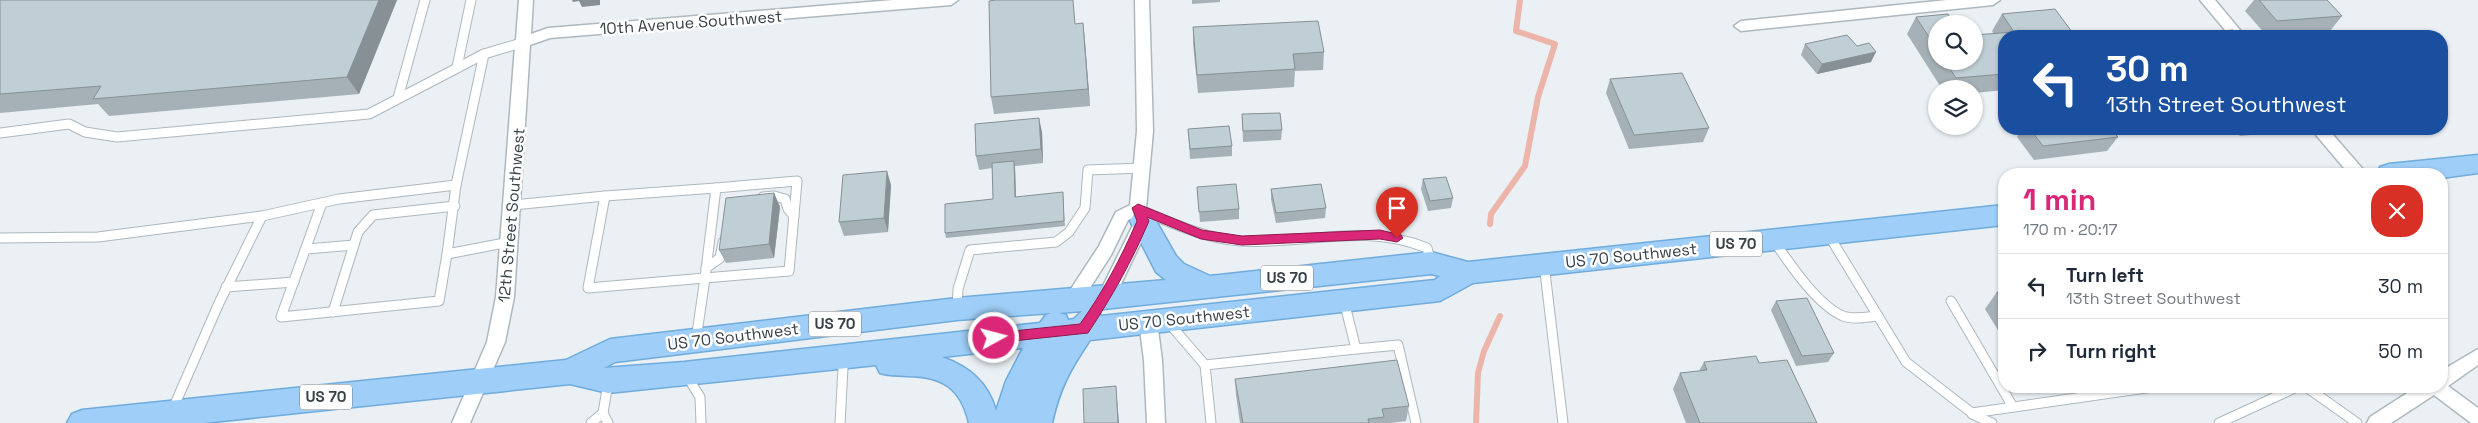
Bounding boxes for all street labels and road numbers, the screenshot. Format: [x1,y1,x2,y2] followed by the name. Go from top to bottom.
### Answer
[599,6,783,39] street label: 10th Avenue Southwest
[493,127,530,303] street label: 12th Street Southwest
[1710,232,1762,256] road number: US 70
[1564,238,1698,273] street label: US 70 Southwest
[1261,266,1313,290] road number: US 70
[1117,301,1251,336] street label: US 70 Southwest
[809,312,861,336] road number: US 70
[666,318,800,355] street label: US 70 Southwest
[300,384,352,410] road number: US 70

